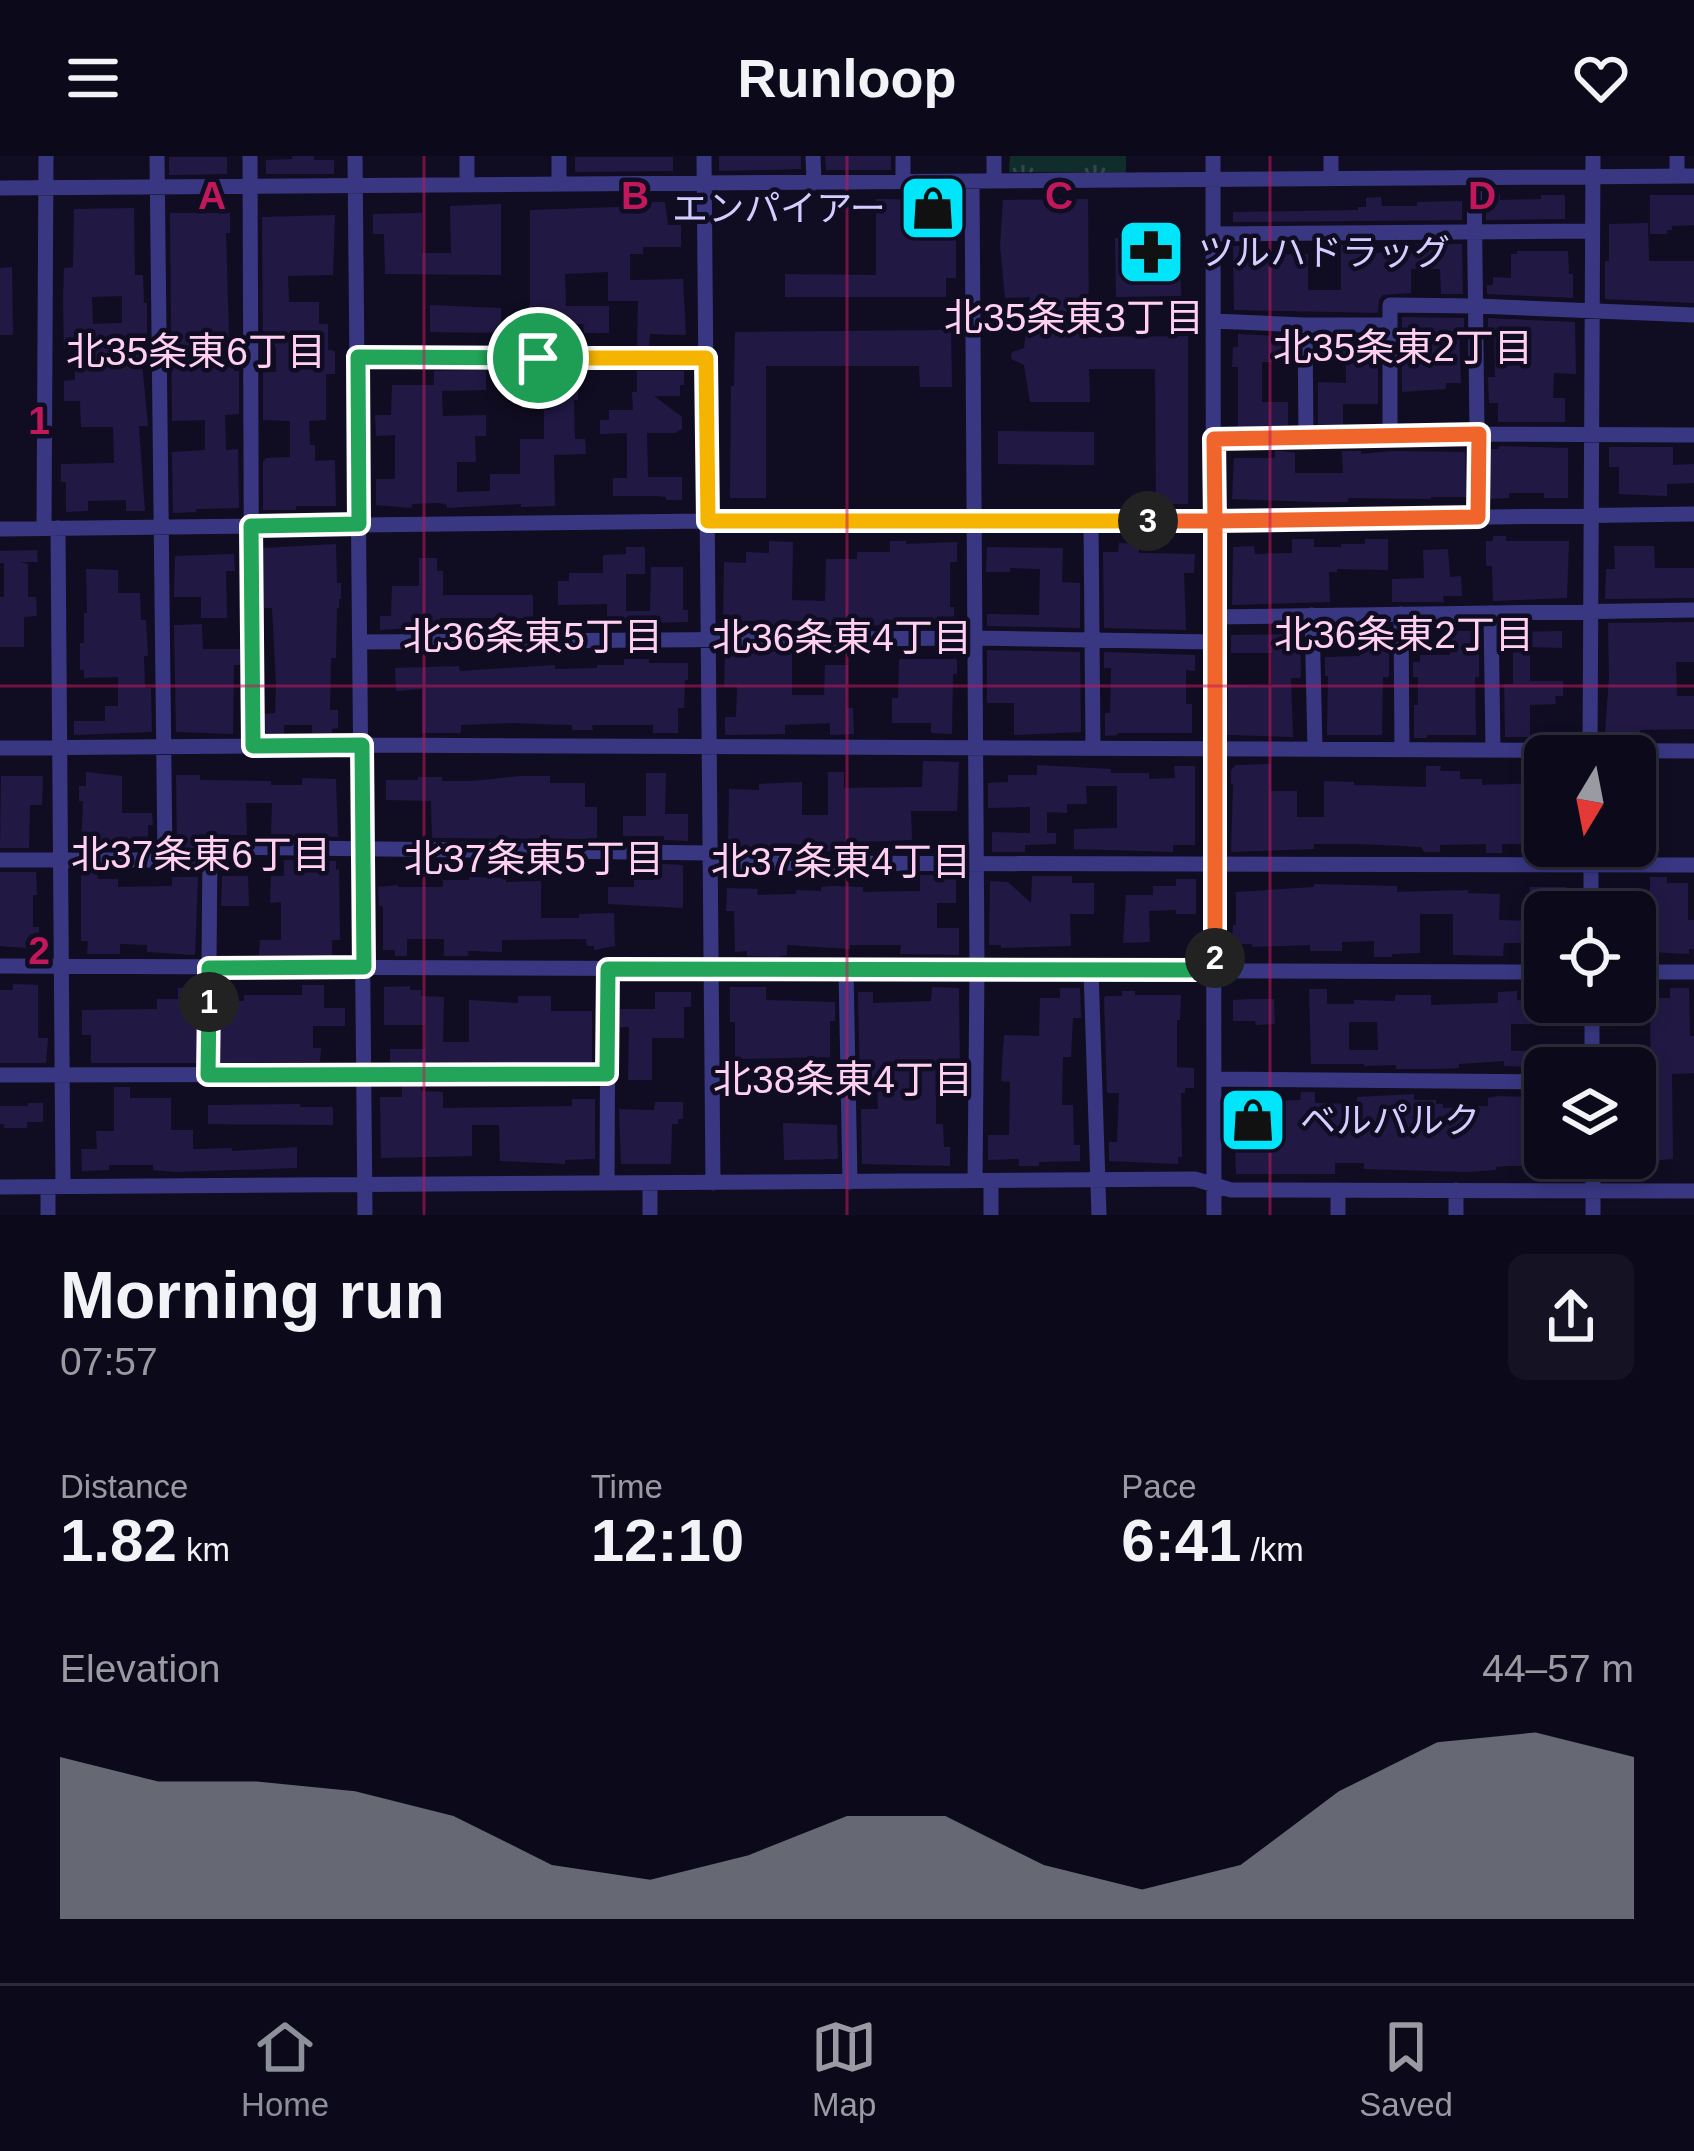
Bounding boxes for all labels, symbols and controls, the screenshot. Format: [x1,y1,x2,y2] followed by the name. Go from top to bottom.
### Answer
[60,45,126,111] icon: menu
[1568,45,1634,111] icon: heart
[738,48,956,108] text: Runloop
[898,173,968,243] shop icon: エンパイアー
[198,174,226,217] text: A
[621,174,649,217] text: B
[1045,174,1073,217] text: C
[1468,174,1496,217] text: D
[672,188,886,229] place label: エンパイアー
[1116,217,1186,287] pharmacy icon: ツルハドラッグ
[1198,232,1450,273] place label: ツルハドラッグ
[944,296,1204,339] district label: 北35条東3丁目
[487,307,589,409] pin
[505,325,571,391] icon: arrive
[1273,326,1533,369] district label: 北35条東2丁目
[66,330,326,373] district label: 北35条東6丁目
[28,399,50,442] text: 1
[1118,491,1178,551] pin: 3
[1139,502,1157,539] text: 3
[1274,613,1534,656] district label: 北36条東2丁目
[403,615,663,658] district label: 北36条東5丁目
[712,616,972,659] district label: 北36条東4丁目
[1524,735,1656,867] north arrow
[1524,735,1656,1179] map controls
[71,833,331,876] district label: 北37条東6丁目
[404,837,664,880] district label: 北37条東5丁目
[711,840,971,883] district label: 北37条東4丁目
[1524,891,1656,1023] button: locate
[1185,928,1245,988] pin: 2
[28,929,50,972] text: 2
[1206,939,1224,976] text: 2
[179,972,239,1032] pin: 1
[200,983,218,1020] text: 1
[1524,1047,1656,1179] button: layers
[713,1058,973,1101] district label: 北38条東4丁目
[1218,1085,1288,1155] shop icon: ベルパルク
[1300,1100,1480,1141] place label: ベルパルク
[1508,1254,1634,1380] button: share
[60,1258,445,1332] text: Morning run
[60,1340,158,1383] text: 07:57
[60,1468,188,1505] text: Distance
[591,1468,663,1505] text: Time
[1121,1468,1197,1505] text: Pace
[60,1507,177,1574] text: 1.82
[591,1507,744,1574] text: 12:10
[1121,1507,1241,1574] text: 6:41
[177,1531,230,1568] text: km
[1241,1531,1304,1568] text: /km
[60,1647,220,1690] text: Elevation
[1482,1647,1634,1690] text: 44–57 m
[241,2014,329,2124] tab: Home
[811,2014,877,2124] tab: Map
[1359,2014,1453,2124] tab: Saved

